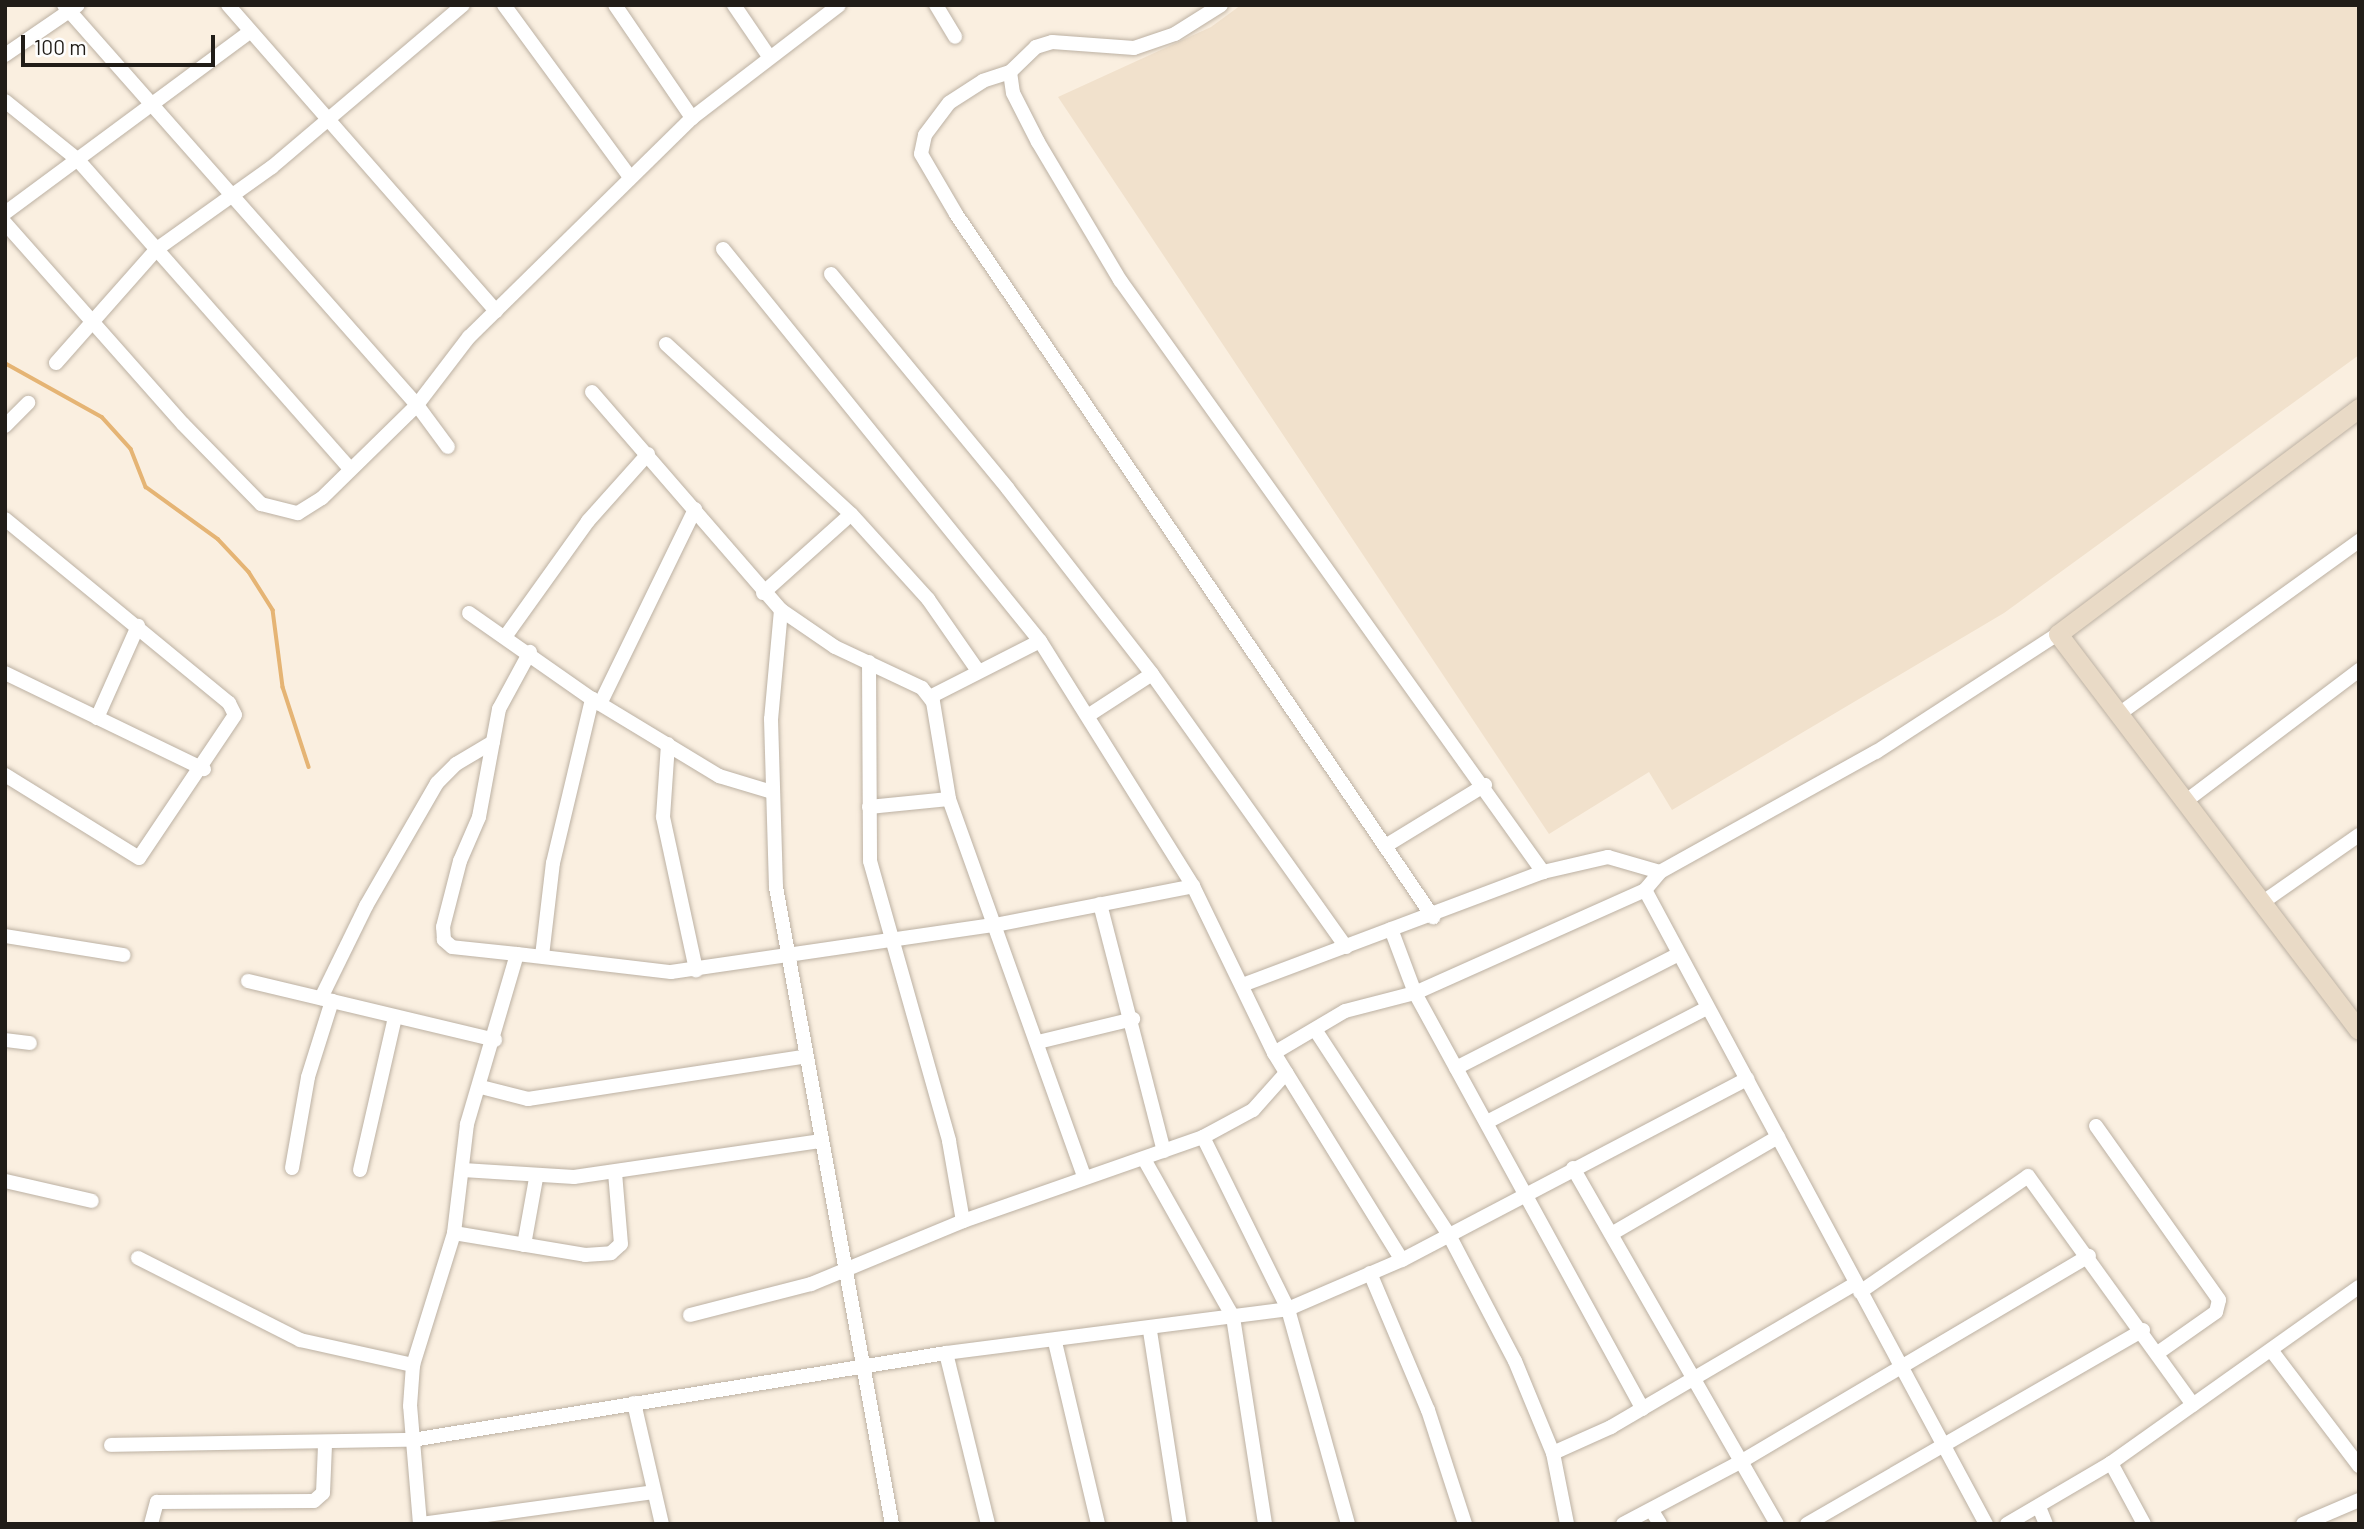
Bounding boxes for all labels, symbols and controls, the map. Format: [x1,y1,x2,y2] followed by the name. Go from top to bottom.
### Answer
[24,21,219,65] scale bar
[34,34,87,59] text: 100 m

